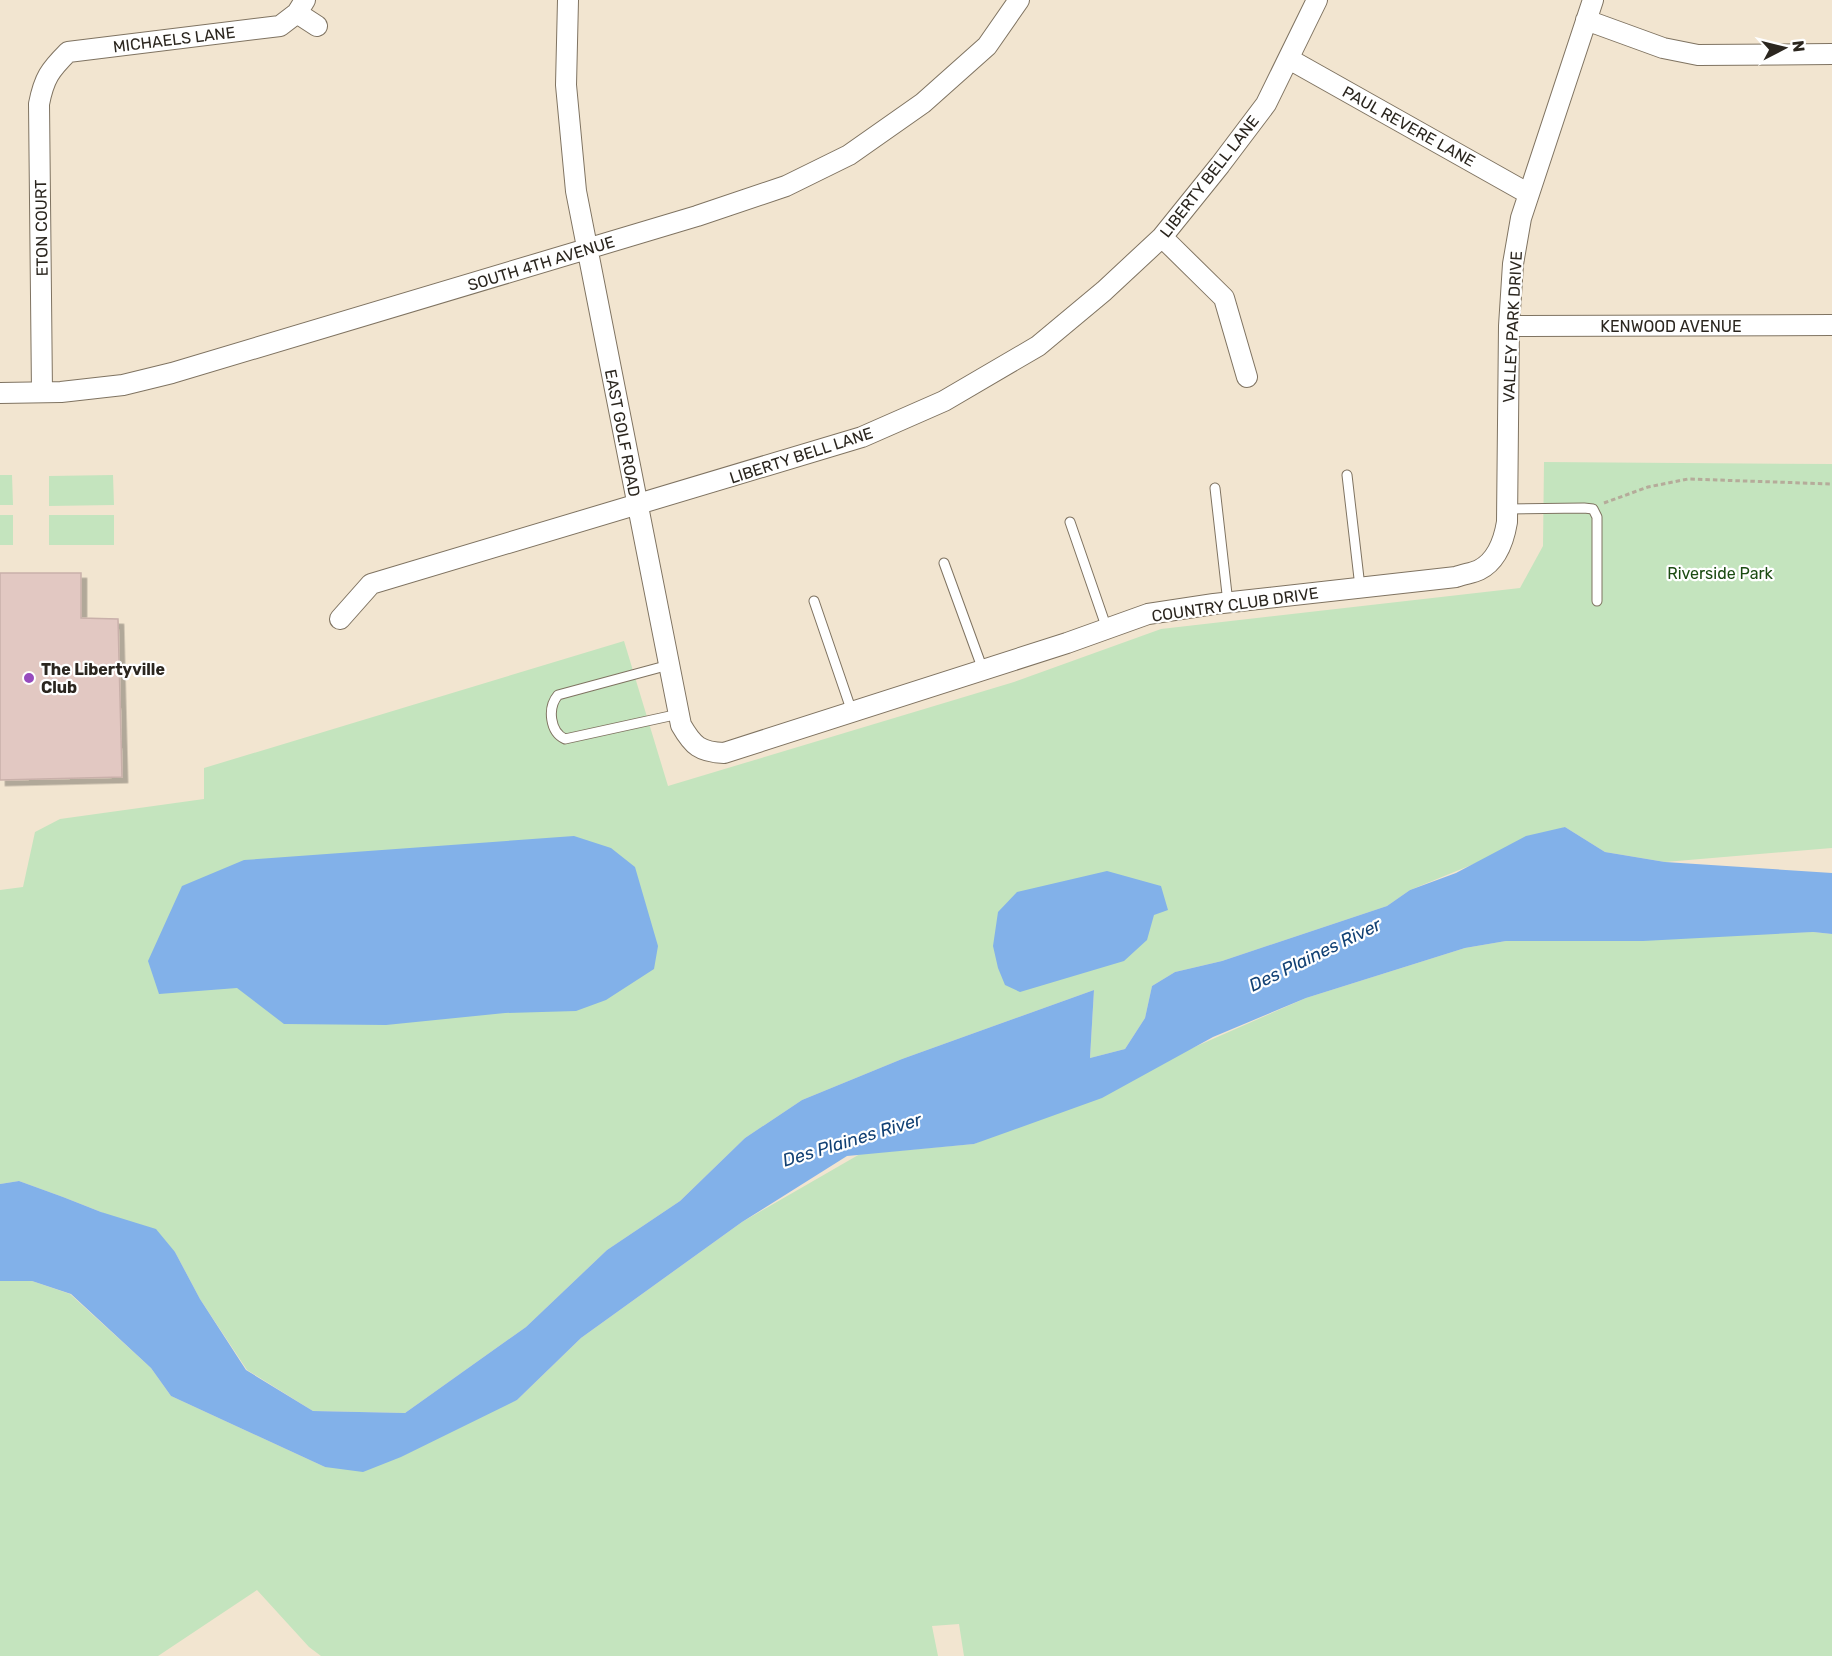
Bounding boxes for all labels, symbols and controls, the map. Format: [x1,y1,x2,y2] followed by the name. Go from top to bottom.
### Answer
[1754,18,1814,78] north arrow
[112,23,236,56] street label: MICHAELS LANE
[1788,39,1809,53] text: N
[1339,82,1478,171] street label: PAUL REVERE LANE
[1156,112,1263,241] street label: LIBERTY BELL LANE
[31,179,52,277] street label: ETON COURT
[465,232,617,295] street label: SOUTH 4TH AVENUE
[1499,251,1526,404] street label: VALLEY PARK DRIVE
[1600,317,1742,336] street label: KENWOOD AVENUE
[601,368,644,498] street label: EAST GOLF ROAD
[727,423,875,488] street label: LIBERTY BELL LANE
[1667,564,1774,583] park label: Riverside Park
[1150,583,1320,626] street label: COUNTRY CLUB DRIVE
[41,660,165,697] place label: The Libertyville Club
[22,671,36,685] marker: The Libertyville Club
[1245,913,1386,997] water label: Des Plaines River
[780,1108,925,1172] water label: Des Plaines River

